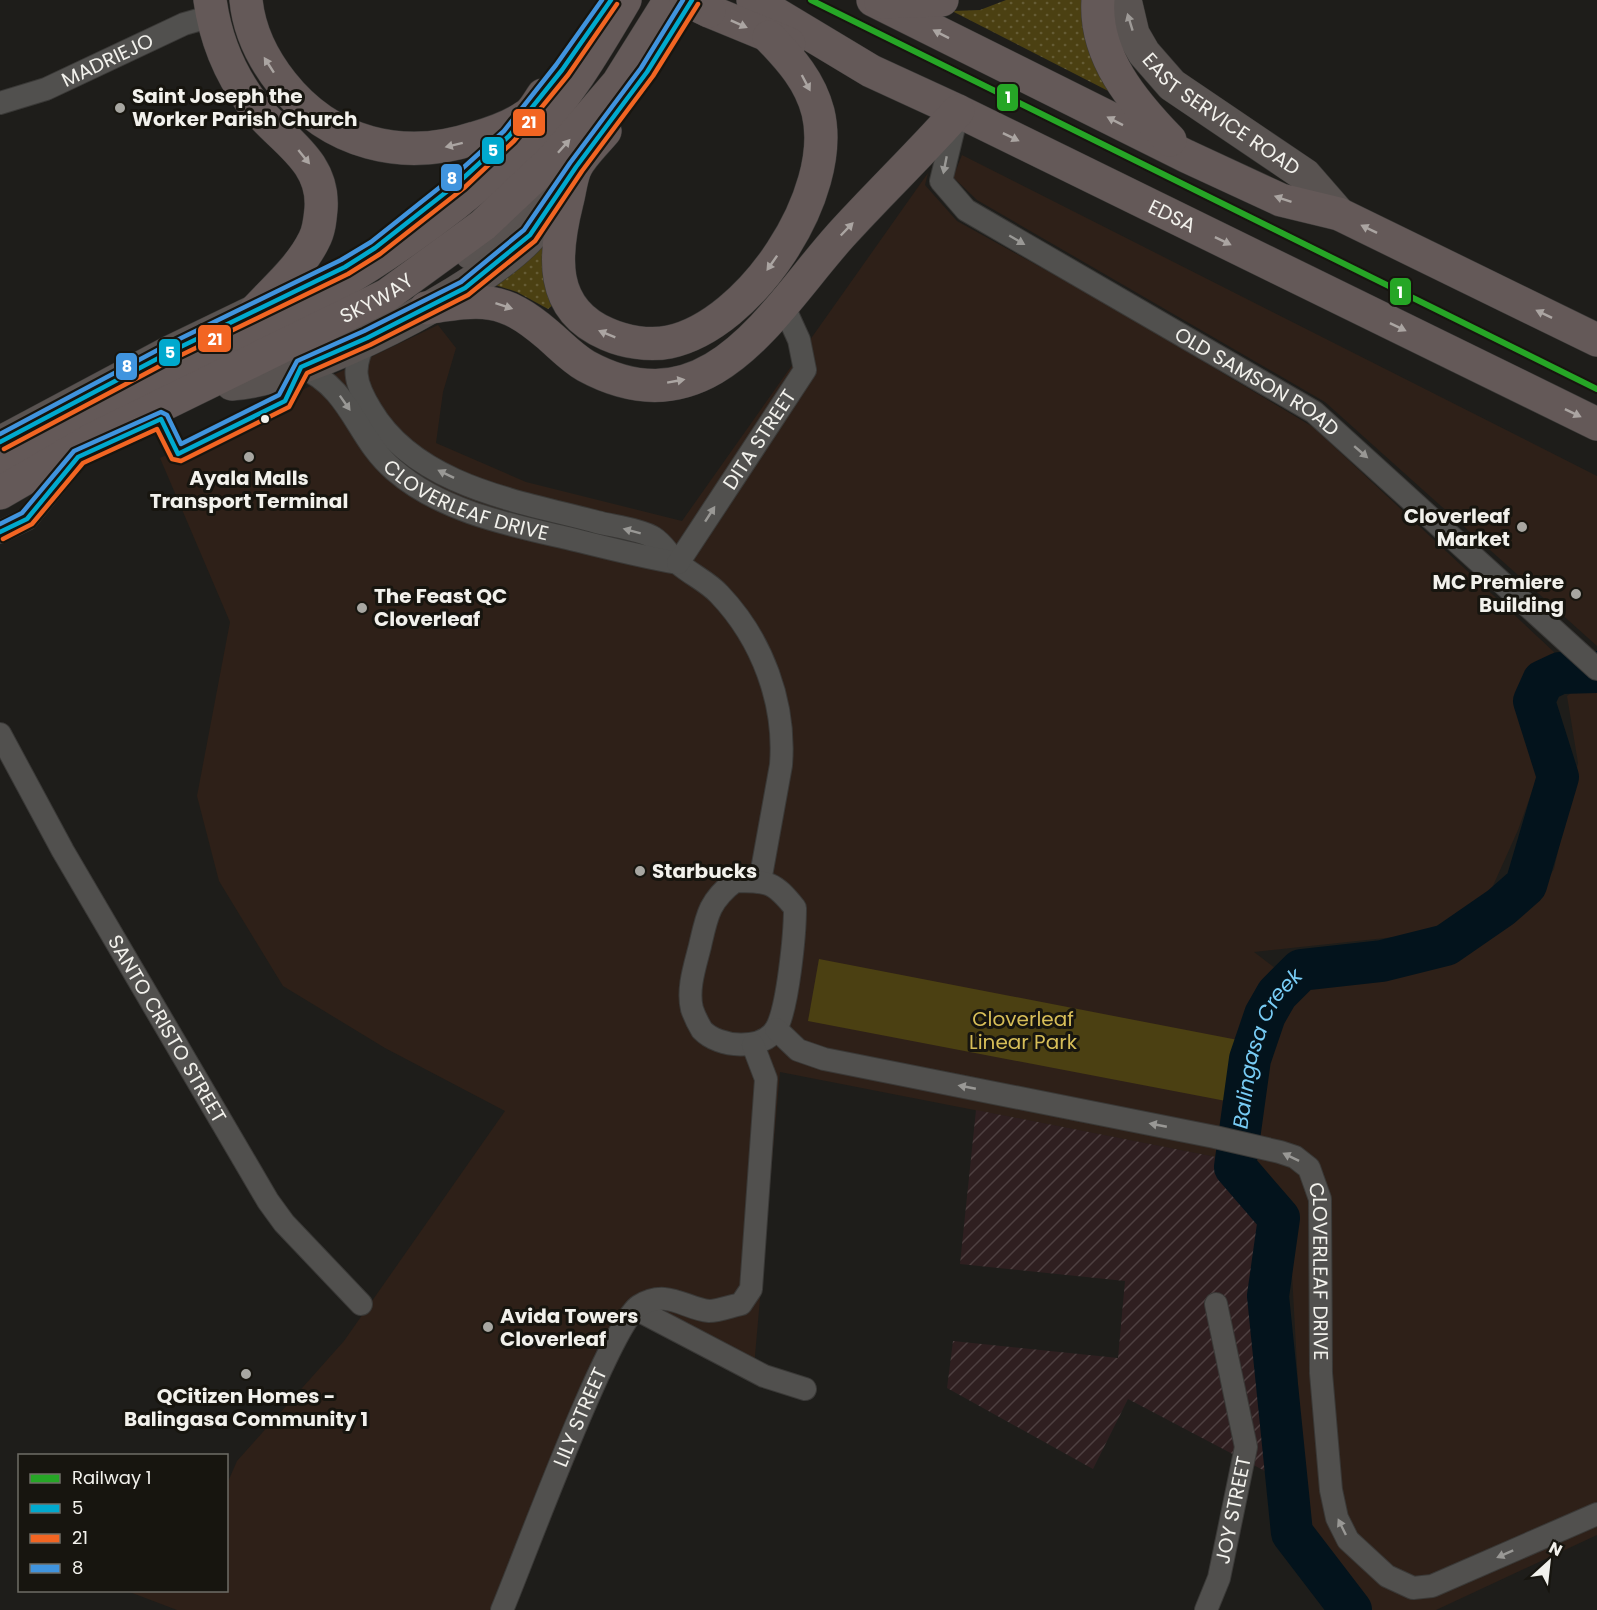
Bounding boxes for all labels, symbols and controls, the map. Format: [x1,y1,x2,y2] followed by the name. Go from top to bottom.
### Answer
[1125,13,1134,31] one-way arrow
[730,20,748,29] one-way arrow
[57,26,158,94] street label: MADRIEJO
[932,29,949,38] one-way arrow
[1136,47,1306,182] street label: EAST SERVICE ROAD
[264,57,275,73] one-way arrow
[801,74,811,91] one-way arrow
[132,82,358,133] place label: Saint Joseph the Worker Parish Church
[996,83,1019,112] line badge: 1
[1005,86,1011,109] text: 1
[113,101,127,115] marker: Saint Joseph the Worker Parish Church
[512,108,546,137] line badge: 21
[521,111,537,134] text: 21
[1106,116,1123,126] one-way arrow
[1002,132,1019,141] one-way arrow
[481,136,505,165] line badge: 5
[488,139,498,162] text: 5
[557,139,571,153] one-way arrow
[444,140,463,150] one-way arrow
[297,149,310,164] one-way arrow
[940,155,949,174] one-way arrow
[440,163,463,192] line badge: 8
[447,167,457,190] text: 8
[1144,192,1201,239] street label: EDSA
[1273,194,1291,204] one-way arrow
[840,221,854,236] one-way arrow
[1361,224,1378,234] one-way arrow
[1009,234,1025,245] one-way arrow
[1215,237,1232,246] one-way arrow
[766,255,778,271] one-way arrow
[335,266,419,330] street label: SKYWAY
[1389,277,1412,306] line badge: 1
[1397,281,1403,304] text: 1
[496,302,514,311] one-way arrow
[1536,310,1553,319] one-way arrow
[1169,320,1345,442] street label: OLD SAMSON ROAD
[1390,322,1407,332] one-way arrow
[197,324,232,353] line badge: 21
[207,328,223,351] text: 21
[598,329,616,339] one-way arrow
[158,338,181,367] line badge: 5
[165,341,175,364] text: 5
[115,352,138,381] line badge: 8
[122,355,132,378] text: 8
[667,376,686,385] one-way arrow
[716,384,803,495] street label: DITA STREET
[339,395,351,411] one-way arrow
[1565,408,1582,417] one-way arrow
[259,413,271,425] unlabelled marker
[1353,445,1368,458] one-way arrow
[242,450,256,464] marker: Ayala Malls Transport Terminal
[377,453,552,547] street label: CLOVERLEAF DRIVE
[150,464,348,515] place label: Ayala Malls Transport Terminal
[437,470,454,479] one-way arrow
[1404,502,1510,553] place label: Cloverleaf Market
[704,506,715,523] one-way arrow
[1515,520,1529,534] marker: Cloverleaf Market
[622,526,641,536] one-way arrow
[1433,568,1564,619] place label: MC Premiere Building
[374,582,507,633] place label: The Feast QC Cloverleaf
[1569,587,1583,601] marker: MC Premiere Building
[355,601,369,615] marker: The Feast QC Cloverleaf
[652,857,757,885] place label: Starbucks
[633,864,647,878] marker: Starbucks
[101,930,233,1128] street label: SANTO CRISTO STREET
[1225,961,1309,1130] water label: Balingasa Creek
[969,1005,1078,1056] park label: Cloverleaf Linear Park
[957,1082,976,1091] one-way arrow
[1149,1120,1167,1130] one-way arrow
[1283,1153,1300,1162] one-way arrow
[1301,1178,1335,1361] street label: CLOVERLEAF DRIVE
[500,1302,638,1353] place label: Avida Towers Cloverleaf
[481,1320,495,1334] marker: Avida Towers Cloverleaf
[546,1363,614,1471] street label: LILY STREET
[239,1367,253,1381] marker: QCitizen Homes - Balingasa Community 1
[124,1382,368,1433] place label: QCitizen Homes - Balingasa Community 1
[1208,1453,1258,1566] street label: JOY STREET
[18,1454,228,1592] legend
[72,1465,152,1490] text: Railway 1
[72,1495,83,1520] text: 5
[1337,1518,1346,1535] one-way arrow
[72,1525,88,1550] text: 21
[1519,1532,1579,1592] north arrow
[1545,1536,1566,1562] text: N
[1495,1549,1513,1559] one-way arrow
[72,1555,83,1580] text: 8

